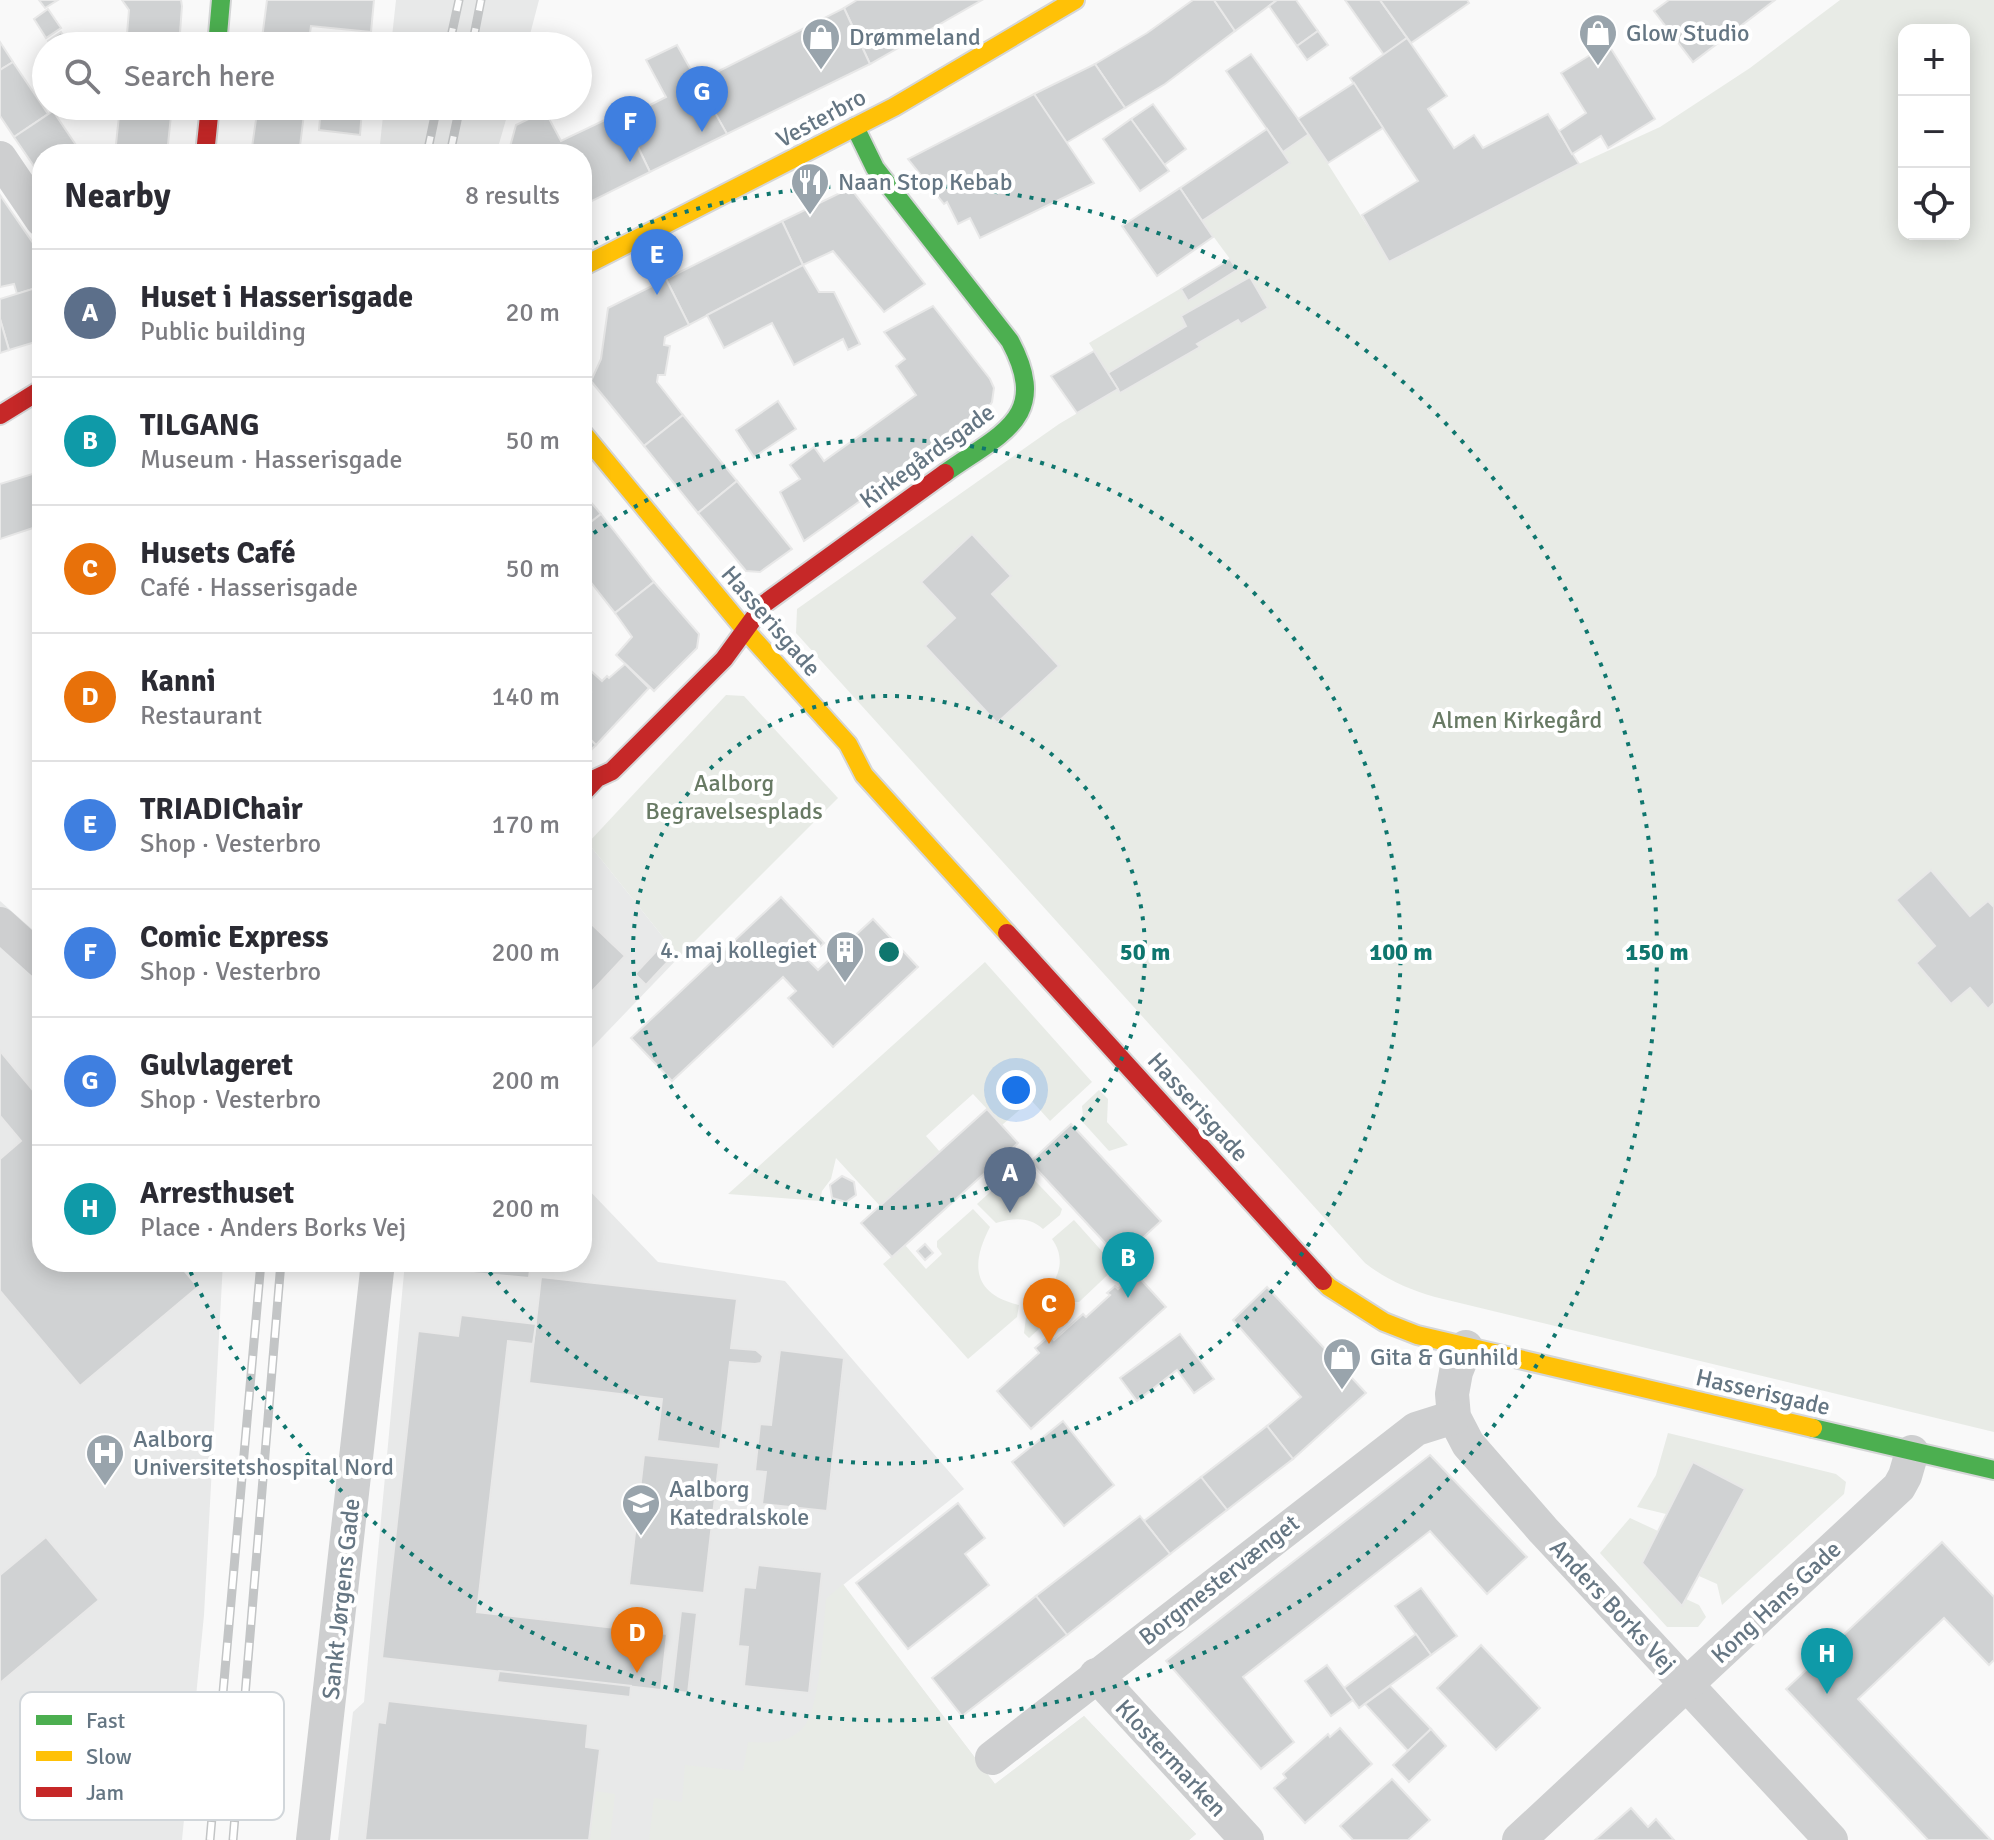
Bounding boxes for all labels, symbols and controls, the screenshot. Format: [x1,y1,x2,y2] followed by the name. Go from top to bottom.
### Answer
[1577,12,1619,67] shop icon: Glow Studio
[800,16,842,71] shop icon: Drømmeland
[1626,18,1750,48] place label: Glow Studio
[849,22,981,52] place label: Drømmeland
[1898,24,1970,240] map controls
[1898,24,1970,96] button: +
[32,32,592,120] search box
[60,54,104,98] icon: search
[124,58,275,95] text: Search here
[676,66,728,132] pin: G
[771,82,871,154] street label: Vesterbro
[604,96,656,162] pin: F
[1898,96,1970,168] button: −
[789,161,831,216] restaurant icon: Naan Stop Kebab
[838,167,1012,197] place label: Naan Stop Kebab
[1898,168,1970,240] button: locate
[64,175,171,217] text: Nearby
[465,180,560,212] text: 8 results
[631,229,683,295] pin: E
[140,279,413,316] text: Huset i Hasserisgade
[82,297,98,329] text: A
[505,297,560,329] text: 20 m
[140,316,306,348] text: Public building
[854,397,1000,515] street label: Kirkegårdsgade
[140,407,259,444] text: TILGANG
[82,425,98,457] text: B
[505,425,560,457] text: 50 m
[140,444,402,476] text: Museum · Hasserisgade
[140,535,296,572] text: Husets Café
[82,553,98,585] text: C
[505,553,560,585] text: 50 m
[715,559,827,683] street label: Hasserisgade
[140,572,358,604] text: Café · Hasserisgade
[140,663,216,700] text: Kanni
[81,681,99,713] text: D
[491,681,560,713] text: 140 m
[140,700,262,732] text: Restaurant
[1432,705,1602,735] park label: Almen Kirkegård
[645,768,823,826] park label: Aalborg Begravelsesplads
[140,791,303,828] text: TRIADIChair
[83,809,97,841] text: E
[491,809,560,841] text: 170 m
[140,828,321,860] text: Shop · Vesterbro
[140,919,329,956] text: Comic Express
[824,929,866,984] building icon: 4. maj kollegiet
[660,935,817,965] place label: 4. maj kollegiet
[83,937,97,969] text: F
[491,937,560,969] text: 200 m
[1120,937,1170,967] text: 50 m
[1369,937,1433,967] text: 100 m
[1625,937,1689,967] text: 150 m
[875,938,903,966] centre of rings
[140,956,321,988] text: Shop · Vesterbro
[1141,1046,1255,1168] street label: Hasserisgade
[140,1047,293,1084] text: Gulvlageret
[81,1065,99,1097] text: G
[491,1065,560,1097] text: 200 m
[996,1070,1036,1110] your location
[140,1084,321,1116] text: Shop · Vesterbro
[984,1147,1036,1213] pin: A
[140,1175,294,1212] text: Arresthuset
[81,1193,99,1225] text: H
[491,1193,560,1225] text: 200 m
[140,1212,406,1244] text: Place · Anders Borks Vej
[1102,1232,1154,1298] pin: B
[1023,1278,1075,1344] pin: C
[1321,1336,1363,1391] shop icon: Gita & Gunhild
[1370,1342,1519,1372] place label: Gita & Gunhild
[1693,1362,1833,1422] street label: Hasserisgade
[133,1424,394,1482] place label: Aalborg Universitetshospital Nord
[84,1432,126,1487] hospital icon: Aalborg Universitetshospital Nord
[669,1474,809,1532] place label: Aalborg Katedralskole
[620,1482,662,1537] school or university icon: Aalborg Katedralskole
[316,1497,366,1701] street label: Sankt Jørgens Gade
[1133,1508,1305,1652] street label: Borgmestervænget
[1543,1533,1683,1679] street label: Anders Borks Vej
[1705,1535,1847,1669] street label: Kong Hans Gade
[611,1607,663,1673] pin: D
[1801,1628,1853,1694] pin: H
[20,1692,284,1820] legend
[1109,1693,1233,1823] street label: Klostermarken
[86,1707,126,1734] text: Fast
[86,1743,132,1770] text: Slow
[86,1779,124,1806] text: Jam

